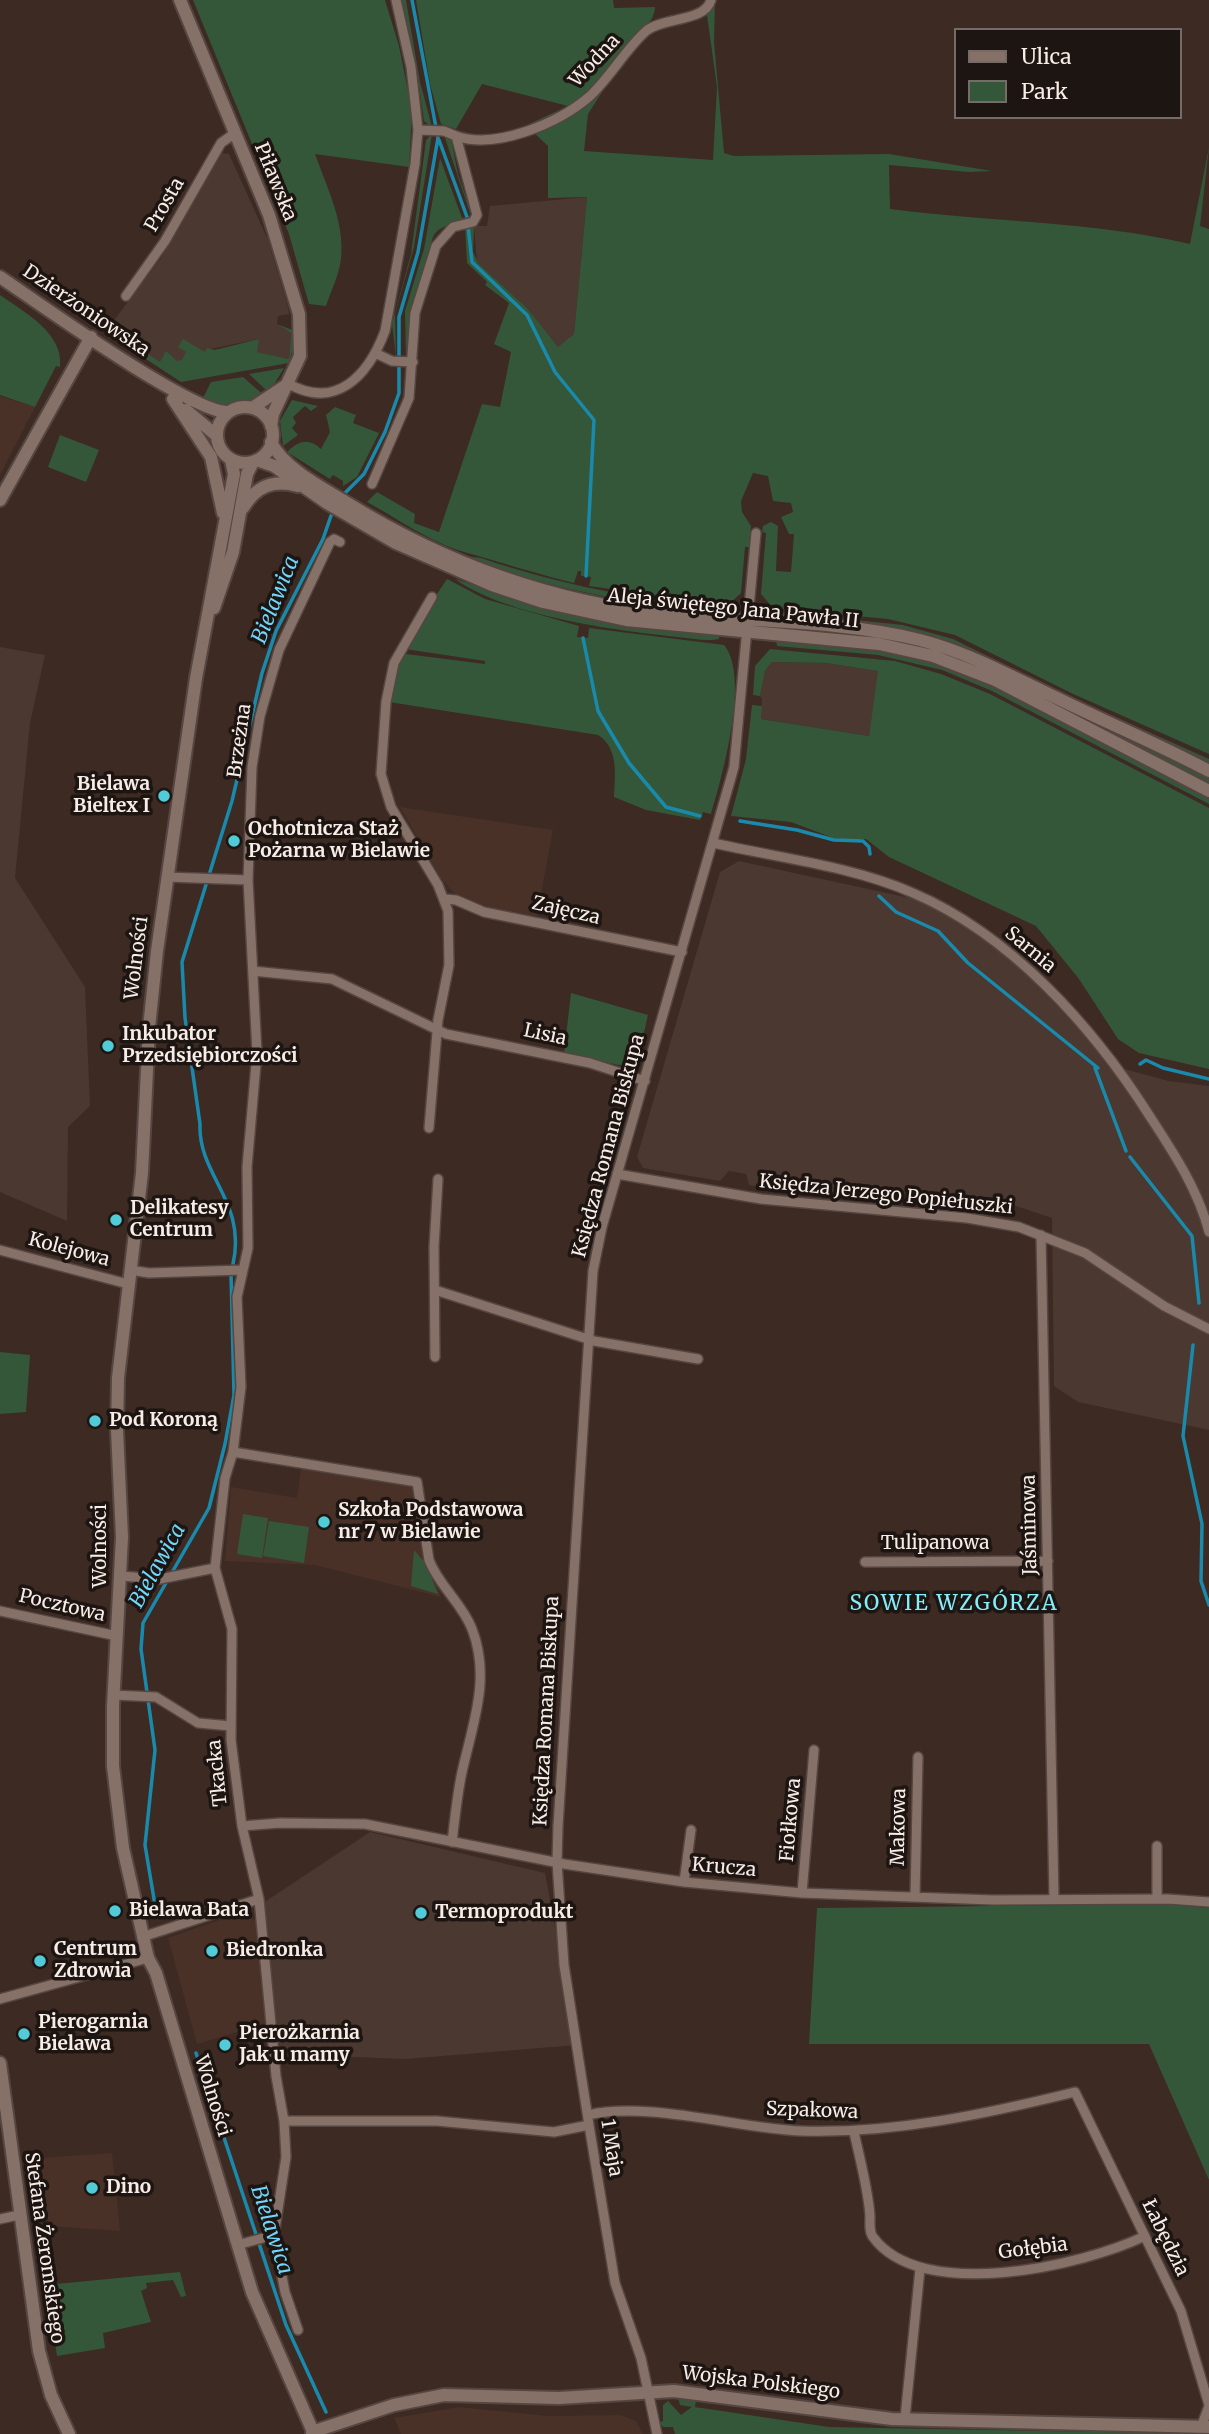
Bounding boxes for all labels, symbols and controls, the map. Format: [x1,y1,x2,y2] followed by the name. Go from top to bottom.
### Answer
[954,28,1181,119] legend
[565,30,625,92] street label: Wodna
[1021,43,1071,70] text: Ulica
[1021,78,1068,105] text: Park
[249,139,301,225] street label: Piławska
[141,174,189,236] street label: Prosta
[18,260,154,362] street label: Dzierżoniowska
[247,553,305,647] water label: Bielawica
[606,584,860,634] street label: Aleja świętego Jana Pawła II
[224,702,256,780] street label: Brzeżna
[73,774,150,818] place label: Bielawa Bieltex I
[156,788,172,804] marker: Bielawa Bieltex I
[248,819,430,863] place label: Ochotnicza Staż Pożarna w Bielawie
[226,833,242,849] marker: Ochotnicza Staż Pożarna w Bielawie
[530,892,602,930] street label: Zajęcza
[121,915,153,1001] street label: Wolności
[1000,922,1060,978] street label: Sarnia
[521,1019,569,1051] street label: Lisia
[122,1024,298,1068] place label: Inkubator Przedsiębiorczości
[568,1032,650,1260] street label: Księdza Romana Biskupa
[100,1038,116,1054] marker: Inkubator Przedsiębiorczości
[758,1170,1014,1220] street label: Księdza Jerzego Popiełuszki
[130,1198,229,1242] place label: Delikatesy Centrum
[108,1212,124,1228] marker: Delikatesy Centrum
[26,1228,112,1272] street label: Kolejowa
[109,1410,218,1432] place label: Pod Koroną
[87,1413,103,1429] marker: Pod Koroną
[1018,1474,1042,1576] street label: Jaśminowa
[338,1500,523,1544] place label: Szkoła Podstawowa nr 7 w Bielawie
[90,1504,112,1588] street label: Wolności
[316,1514,332,1530] marker: Szkoła Podstawowa nr 7 w Bielawie
[125,1520,191,1612] water label: Bielawica
[881,1533,989,1555] street label: Tulipanowa
[17,1585,107,1627] street label: Pocztowa
[851,1591,1057,1617] district label: SOWIE WZGÓRZA
[530,1596,564,1826] street label: Księdza Romana Biskupa
[203,1738,233,1808] street label: Tkacka
[776,1777,806,1863] street label: Fiołkowa
[887,1788,911,1866] street label: Makowa
[691,1854,757,1882] street label: Krucza
[129,1900,249,1922] place label: Bielawa Bata
[435,1902,573,1924] place label: Termoprodukt
[107,1903,123,1919] marker: Bielawa Bata
[413,1905,429,1921] marker: Termoprodukt
[54,1939,137,1983] place label: Centrum Zdrowia
[226,1940,323,1962] place label: Biedronka
[204,1943,220,1959] marker: Biedronka
[32,1953,48,1969] marker: Centrum Zdrowia
[38,2012,148,2056] place label: Pierogarnia Bielawa
[239,2023,360,2067] place label: Pierożkarnia Jak u mamy
[16,2026,32,2042] marker: Pierogarnia Bielawa
[217,2037,233,2053] marker: Pierożkarnia Jak u mamy
[189,2053,235,2139] street label: Wolności
[765,2098,859,2124] street label: Szpakowa
[595,2118,627,2178] street label: 1 Maja
[19,2151,69,2345] street label: Stefana Żeromskiego
[106,2177,151,2199] place label: Dino
[84,2180,100,2196] marker: Dino
[245,2182,297,2278] water label: Bielawica
[1137,2196,1193,2280] street label: Łabędzia
[997,2233,1069,2265] street label: Gołębia
[681,2362,841,2404] street label: Wojska Polskiego

